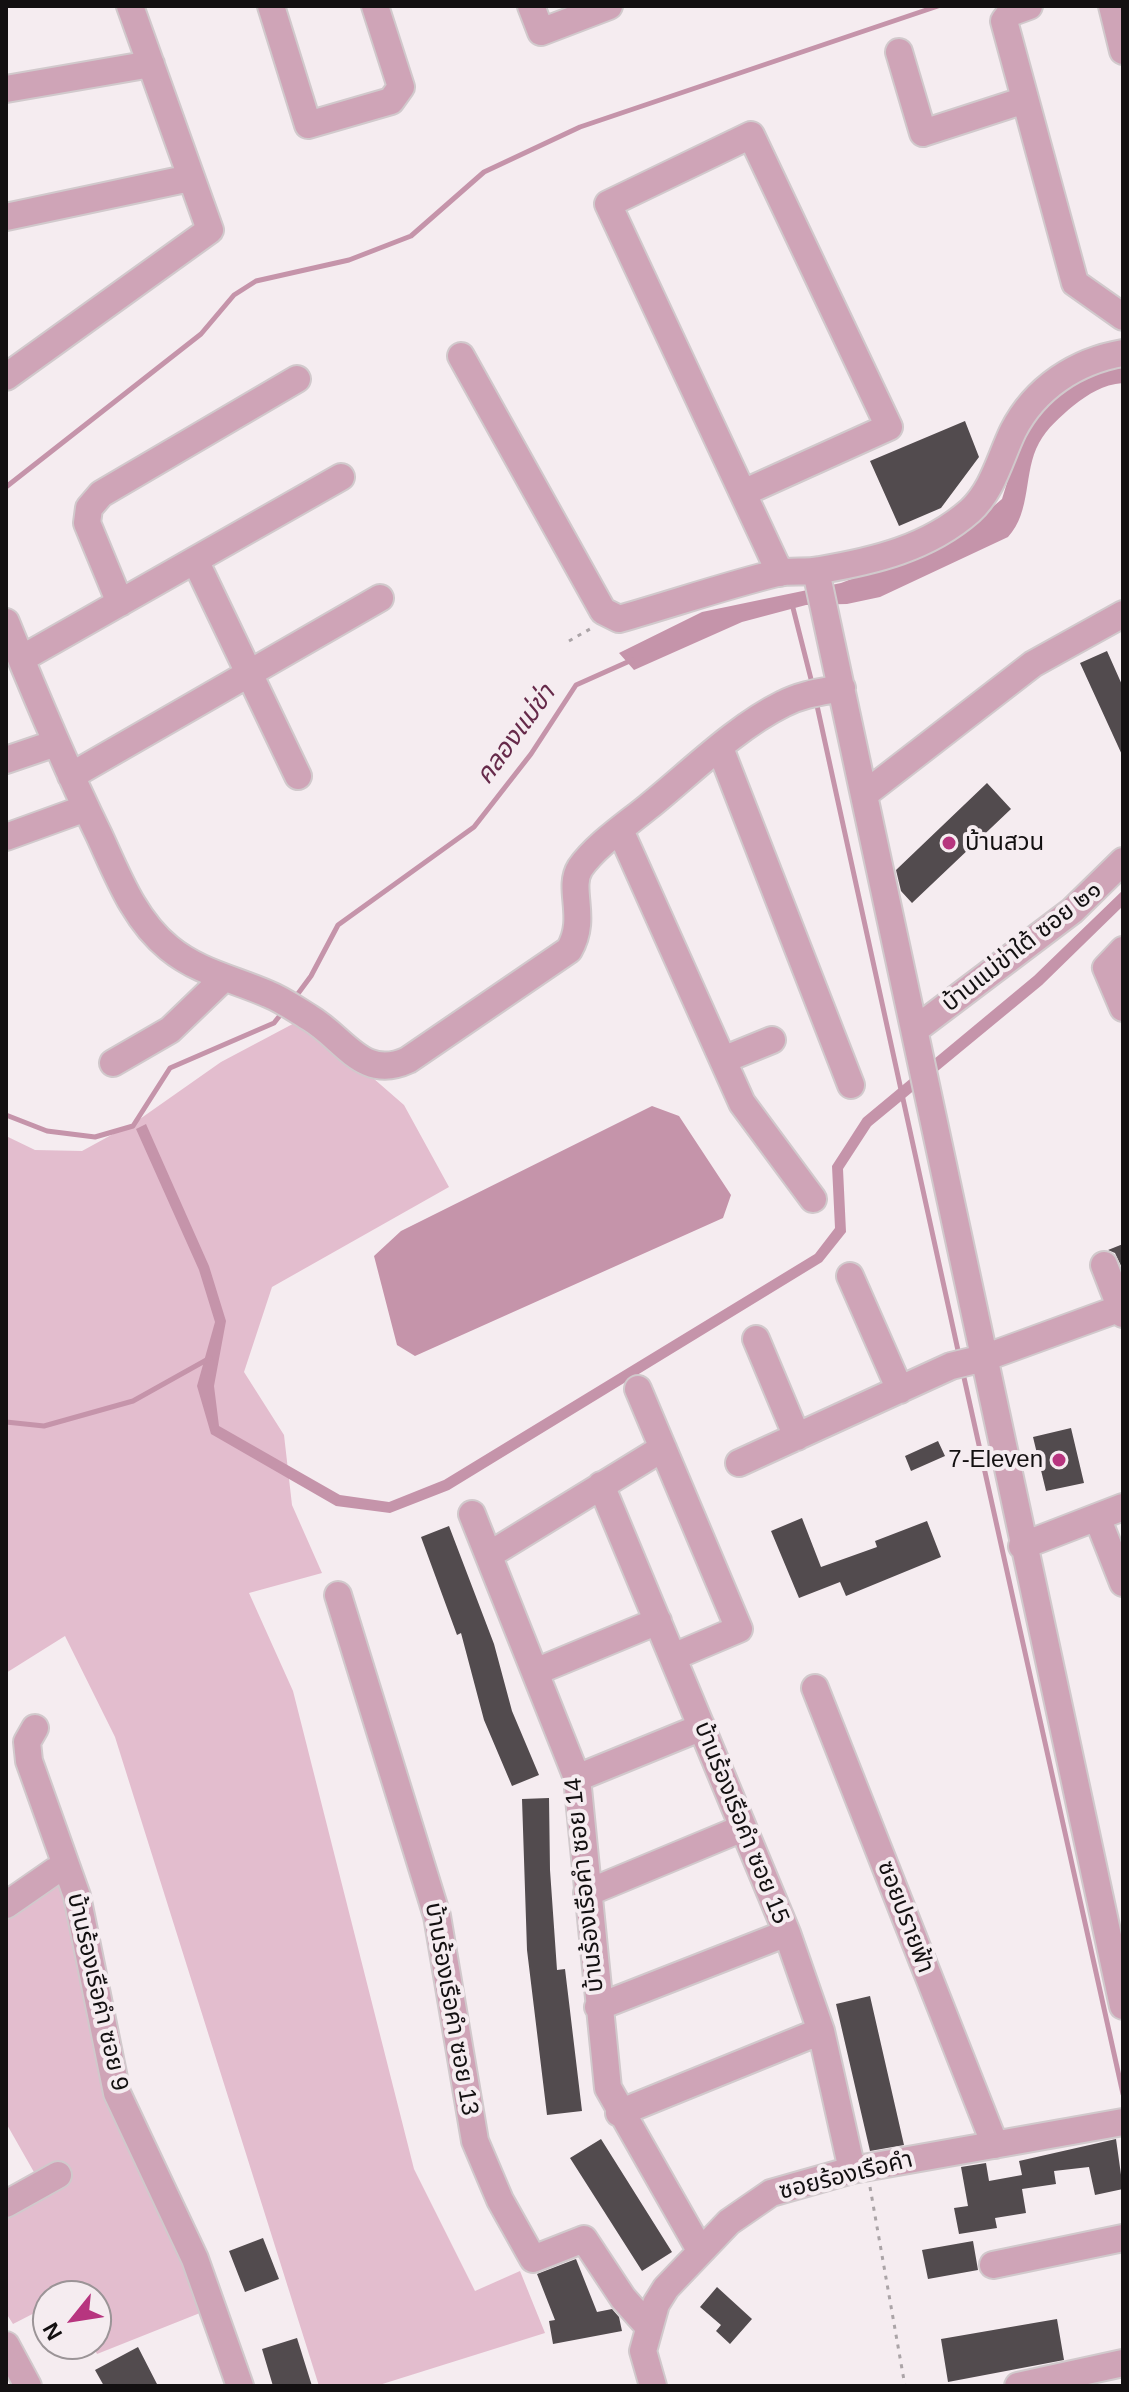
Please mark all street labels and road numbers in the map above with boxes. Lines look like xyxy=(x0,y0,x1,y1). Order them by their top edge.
street label: บ้านแม่ข่าใต้ ซอย ๒๑ xyxy=(936,876,1108,1018)
street label: บ้านร้องเรือคำ ซอย 15 xyxy=(687,1718,795,1928)
street label: บ้านร้องเรือคำ ซอย 14 xyxy=(559,1776,611,1994)
street label: ซอยปรายฟ้า xyxy=(870,1857,940,1977)
street label: บ้านร้องเรือคำ ซอย 9 xyxy=(60,1890,134,2094)
street label: บ้านร้องเรือคำ ซอย 13 xyxy=(418,1900,484,2118)
street label: ซอยร้องเรือคำ xyxy=(776,2146,916,2206)

